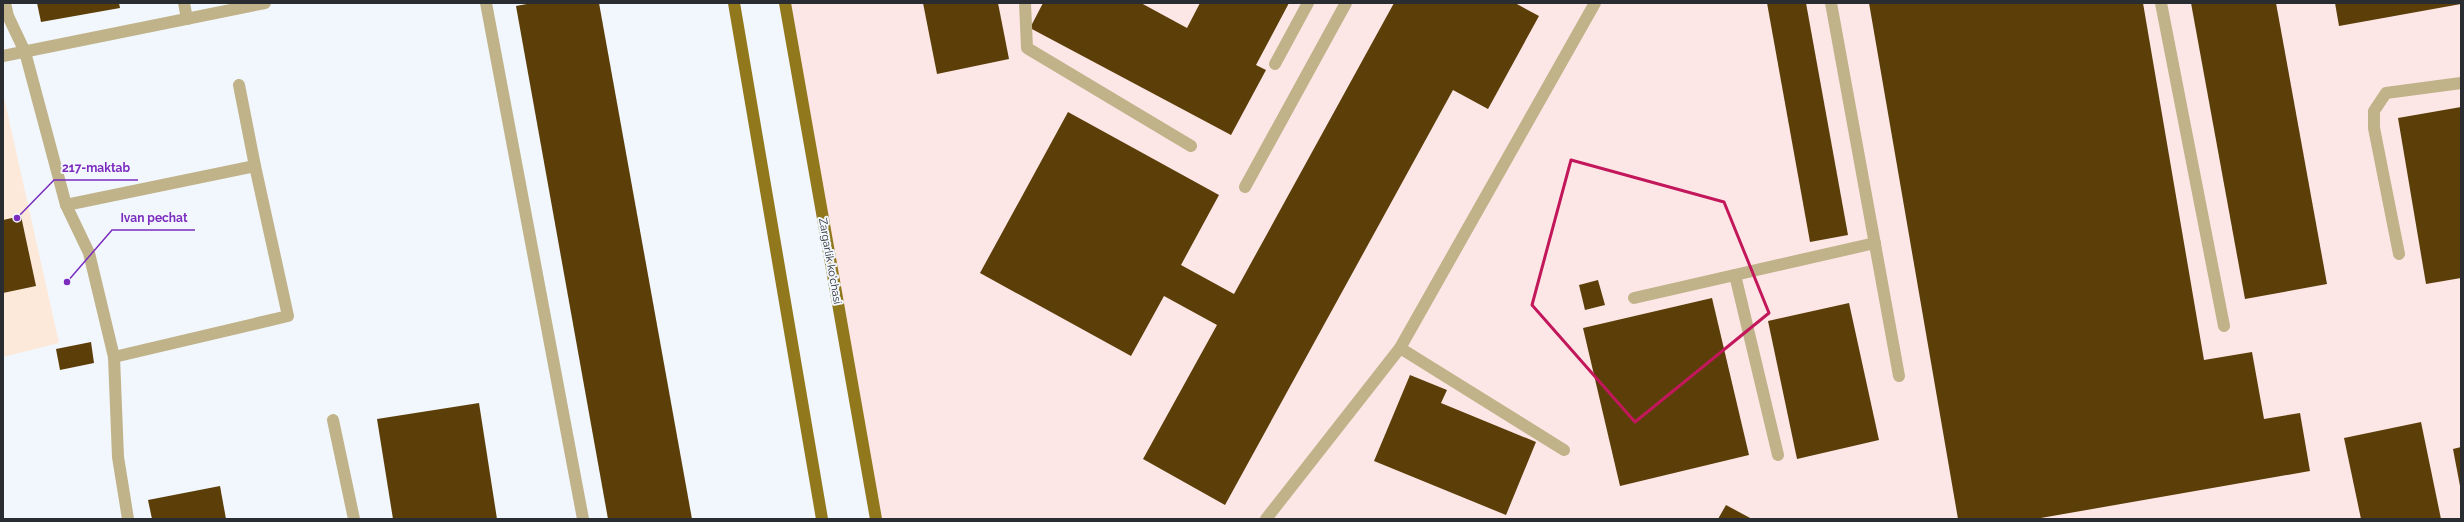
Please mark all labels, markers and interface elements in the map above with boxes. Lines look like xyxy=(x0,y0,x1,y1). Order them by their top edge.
callout: 217-maktab xyxy=(54,156,138,180)
text: 217-maktab xyxy=(62,161,130,175)
callout: Ivan pechat xyxy=(112,206,195,230)
text: Ivan pechat xyxy=(120,211,188,225)
street label: Zargarlik ko'chasi xyxy=(816,217,844,305)

